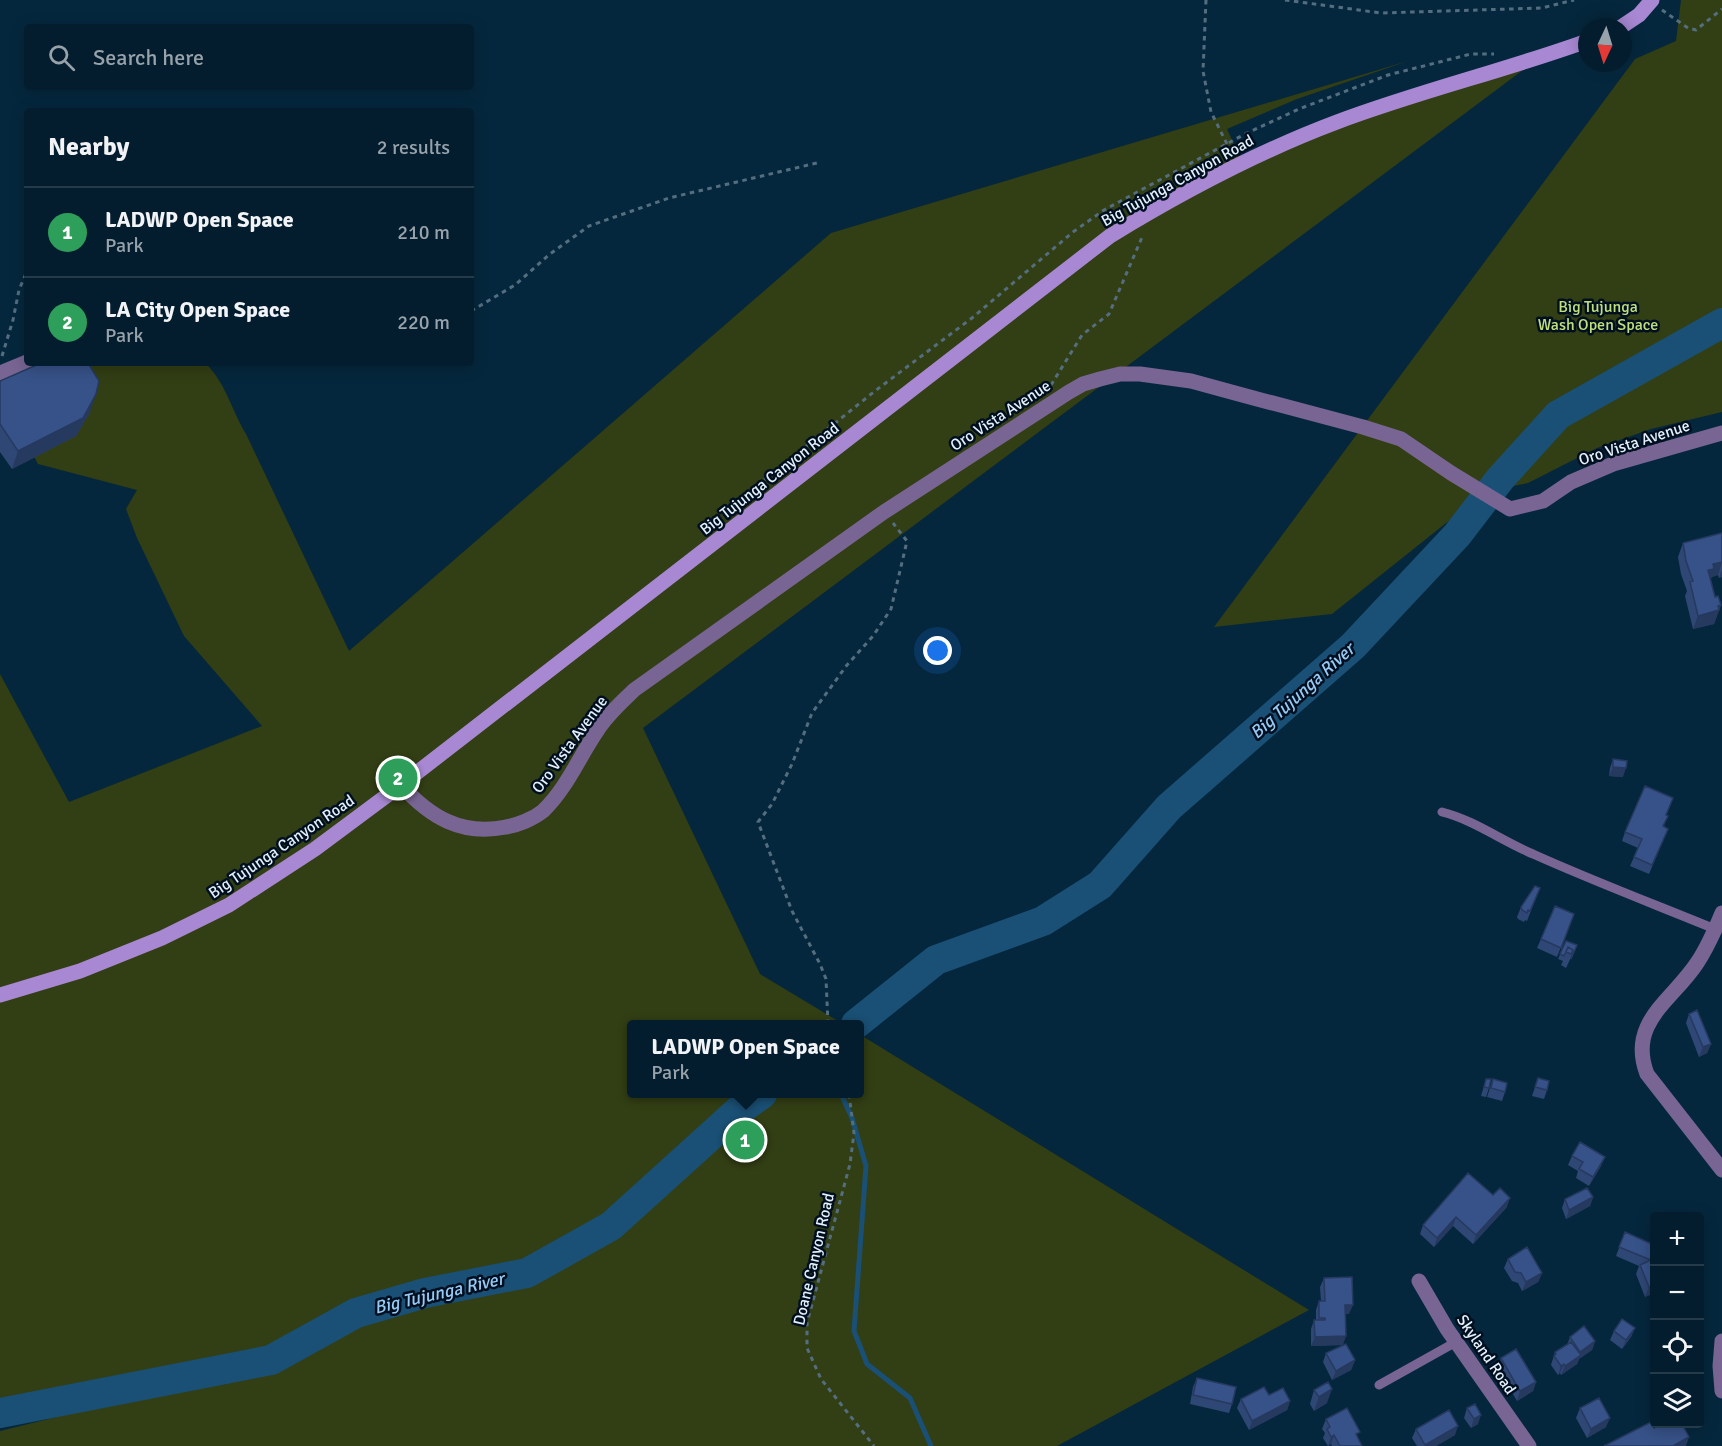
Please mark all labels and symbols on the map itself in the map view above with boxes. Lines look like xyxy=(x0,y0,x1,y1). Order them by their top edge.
north arrow xyxy=(1578,18,1632,72)
street label: Big Tujunga Canyon Road xyxy=(1098,131,1257,231)
park label: Big Tujunga Wash Open Space xyxy=(1538,297,1658,335)
street label: Oro Vista Avenue xyxy=(947,376,1055,456)
street label: Oro Vista Avenue xyxy=(1576,416,1692,470)
street label: Big Tujunga Canyon Road xyxy=(696,418,843,539)
your location xyxy=(923,636,952,665)
water label: Big Tujunga River xyxy=(1245,637,1360,744)
street label: Oro Vista Avenue xyxy=(528,692,612,797)
pin: 2 xyxy=(378,756,418,800)
street label: Big Tujunga Canyon Road xyxy=(205,791,358,903)
pin: 1 xyxy=(726,1118,764,1162)
street label: Doane Canyon Road xyxy=(789,1191,839,1327)
water label: Big Tujunga River xyxy=(372,1267,508,1319)
street label: Skyland Road xyxy=(1452,1311,1520,1398)

